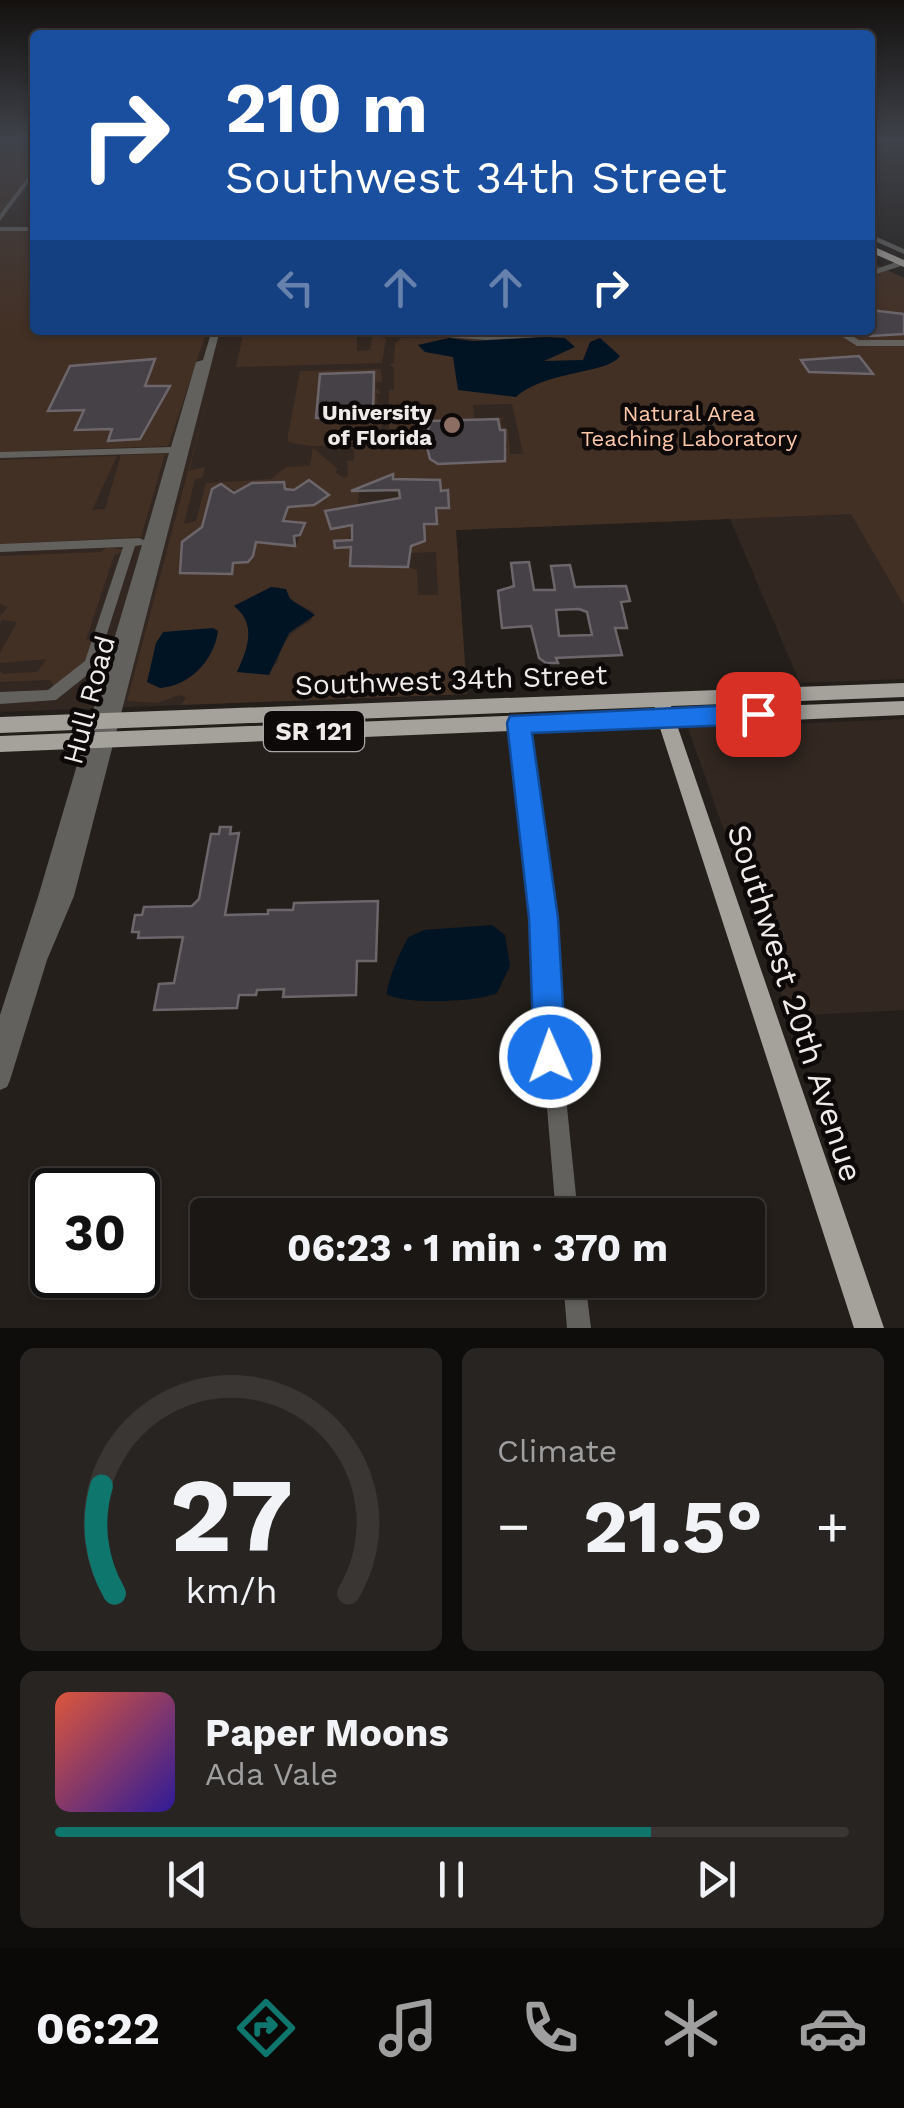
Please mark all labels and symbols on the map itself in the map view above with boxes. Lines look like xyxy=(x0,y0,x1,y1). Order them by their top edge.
place label: University of Florida xyxy=(322,400,433,450)
park label: Natural Area Teaching Laboratory xyxy=(581,401,798,451)
marker: University of Florida xyxy=(441,414,463,436)
street label: Hull Road xyxy=(56,632,122,768)
street label: Southwest 34th Street xyxy=(294,658,608,702)
pin xyxy=(716,672,801,757)
road number: SR 121 xyxy=(264,711,364,751)
street label: Southwest 20th Avenue xyxy=(719,820,871,1186)
position arrow xyxy=(498,1005,602,1109)
speed limit sign: 30 xyxy=(30,1168,160,1298)

